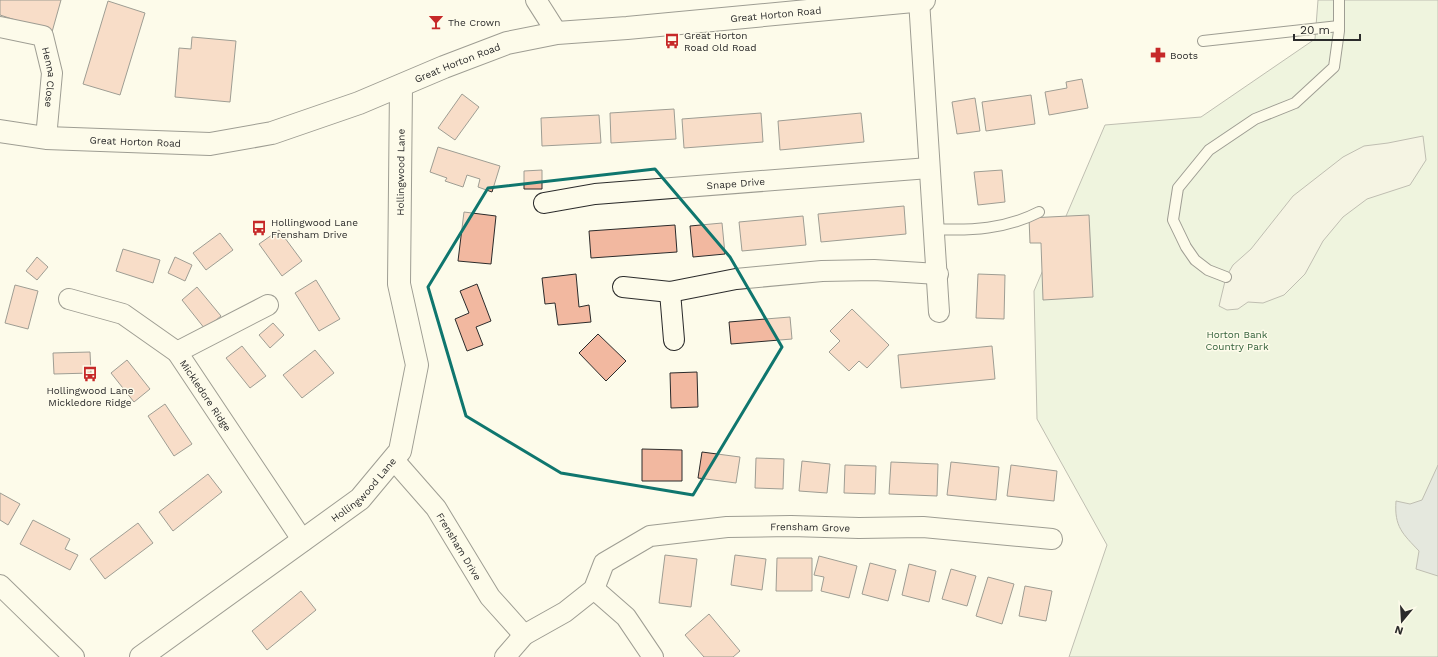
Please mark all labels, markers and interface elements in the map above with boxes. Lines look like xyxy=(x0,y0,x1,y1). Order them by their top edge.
street label: Great Horton Road xyxy=(730,5,822,24)
bar icon: The Crown xyxy=(427,13,445,31)
scale bar xyxy=(1294,16,1360,42)
place label: The Crown xyxy=(448,17,500,28)
text: 20 m xyxy=(1300,23,1330,37)
place label: Great Horton Road Old Road xyxy=(684,30,756,53)
bus stop icon: Great Horton Road Old Road xyxy=(663,32,681,50)
street label: Great Horton Road xyxy=(413,41,502,85)
street label: Henna Close xyxy=(40,46,57,108)
pharmacy icon: Boots xyxy=(1149,46,1167,64)
place label: Boots xyxy=(1170,50,1198,61)
street label: Hollingwood Lane xyxy=(395,128,407,216)
street label: Great Horton Road xyxy=(90,135,181,149)
street label: Snape Drive xyxy=(706,176,766,191)
place label: Hollingwood Lane Frensham Drive xyxy=(271,217,358,240)
bus stop icon: Hollingwood Lane Frensham Drive xyxy=(250,219,268,237)
park label: Horton Bank Country Park xyxy=(1205,329,1269,352)
street label: Mickledore Ridge xyxy=(178,358,233,433)
bus stop icon: Hollingwood Lane Mickledore Ridge xyxy=(81,365,99,383)
place label: Hollingwood Lane Mickledore Ridge xyxy=(47,385,134,408)
street label: Hollingwood Lane xyxy=(329,455,398,524)
street label: Frensham Drive xyxy=(434,511,484,582)
street label: Frensham Grove xyxy=(770,521,850,534)
north arrow xyxy=(1382,601,1422,641)
text: N xyxy=(1393,623,1405,637)

